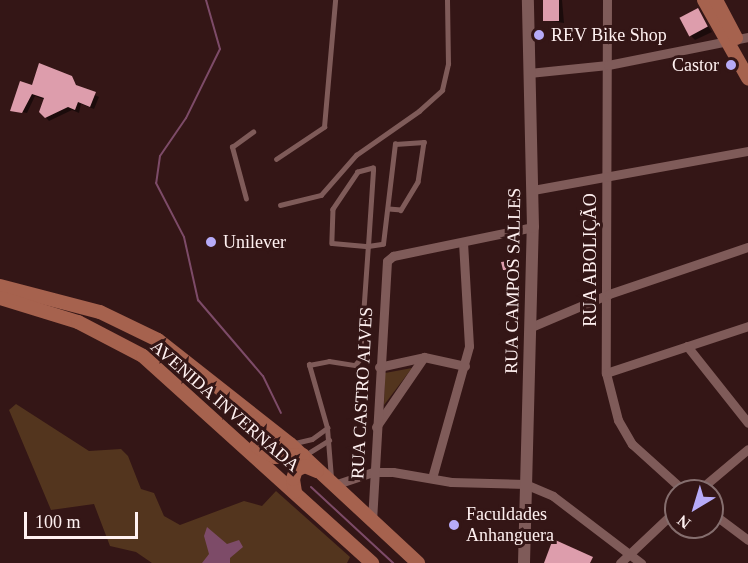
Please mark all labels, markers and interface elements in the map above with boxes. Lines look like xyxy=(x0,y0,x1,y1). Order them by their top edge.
place label: REV Bike Shop xyxy=(551,24,667,46)
marker: REV Bike Shop xyxy=(532,28,546,42)
place label: Castor xyxy=(672,54,719,76)
marker: Castor xyxy=(724,58,738,72)
street label: RUA CAMPOS SALLES xyxy=(501,187,525,375)
street label: RUA ABOLIÇÃO xyxy=(579,192,601,328)
place label: Unilever xyxy=(223,231,286,253)
marker: Unilever xyxy=(204,235,218,249)
street label: RUA CASTRO ALVES xyxy=(347,305,377,481)
street label: AVENIDA INVERNADA xyxy=(146,335,304,477)
north arrow xyxy=(664,479,724,539)
scale bar xyxy=(27,500,141,538)
place label: Faculdades Anhanguera xyxy=(466,504,554,546)
text: 100 m xyxy=(35,512,81,532)
text: N xyxy=(674,512,694,532)
marker: Faculdades Anhanguera xyxy=(447,518,461,532)

